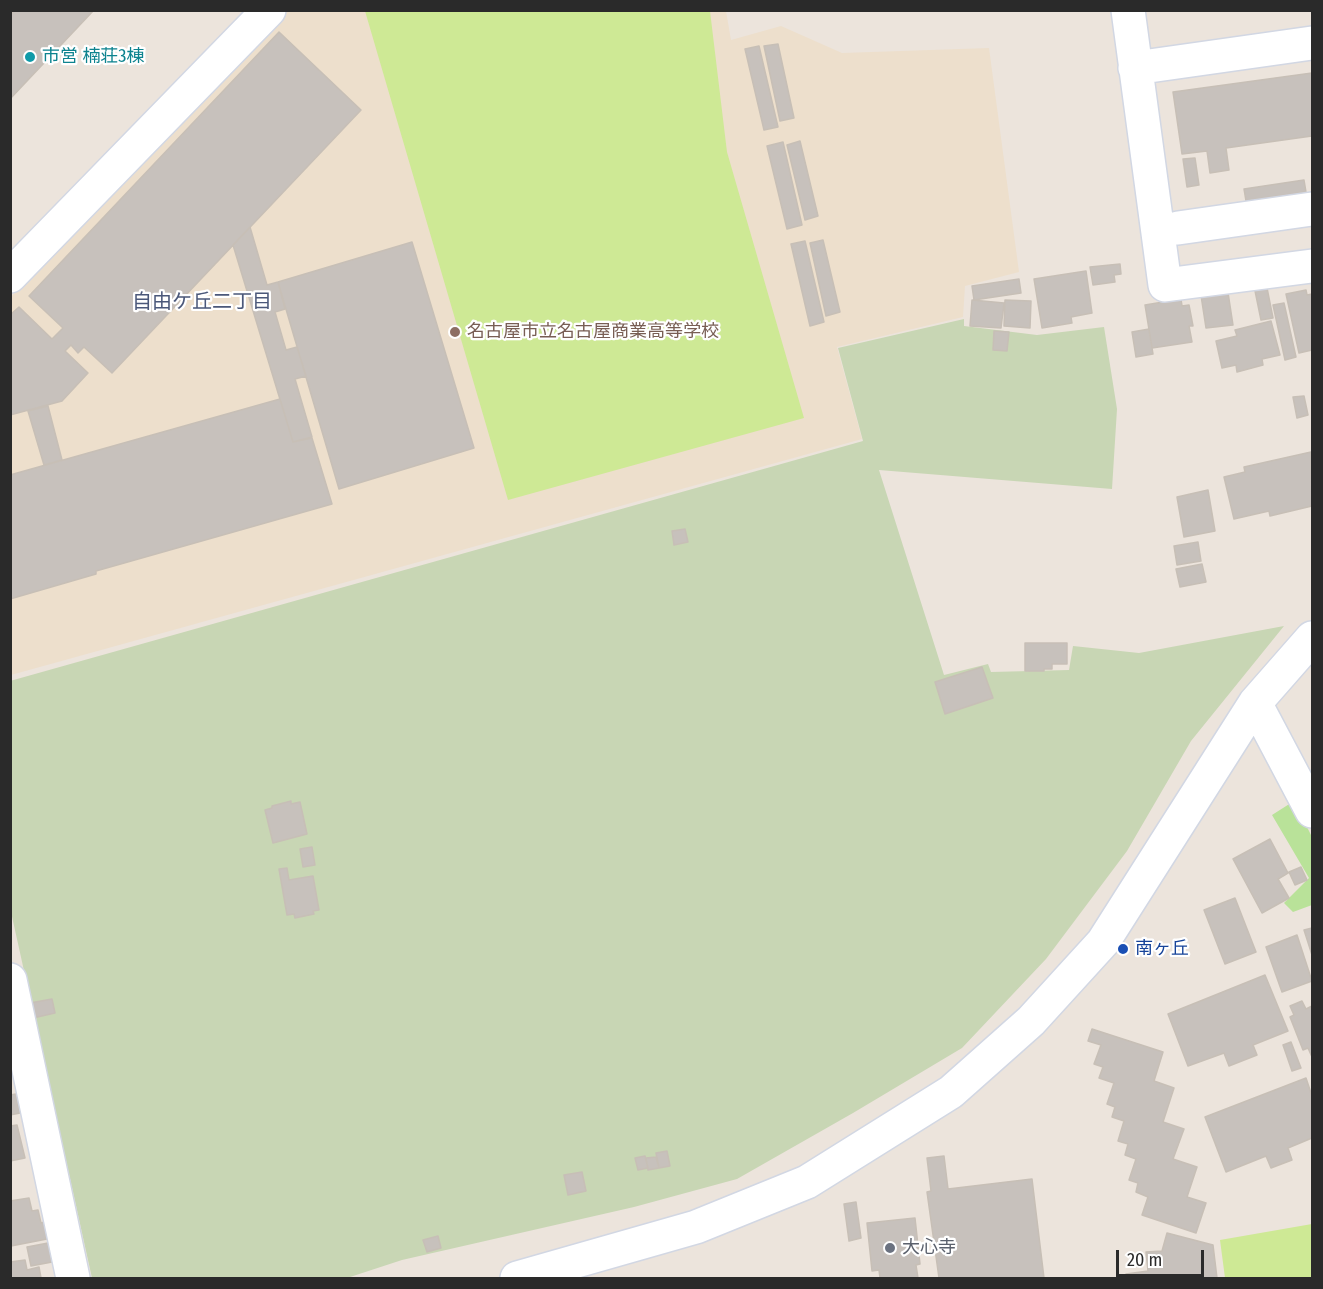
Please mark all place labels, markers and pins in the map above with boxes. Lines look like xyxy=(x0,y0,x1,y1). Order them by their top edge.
place label: 市営 楠荘3棟 xyxy=(42,46,144,68)
marker: 市営 楠荘3棟 xyxy=(23,50,37,64)
place label: 名古屋市立名古屋商業高等学校 xyxy=(467,321,719,343)
marker: 名古屋市立名古屋商業高等学校 xyxy=(448,325,462,339)
place label: 南ヶ丘 xyxy=(1135,938,1189,960)
marker: 南ヶ丘 xyxy=(1116,942,1130,956)
place label: 大心寺 xyxy=(902,1237,956,1259)
marker: 大心寺 xyxy=(883,1241,897,1255)

